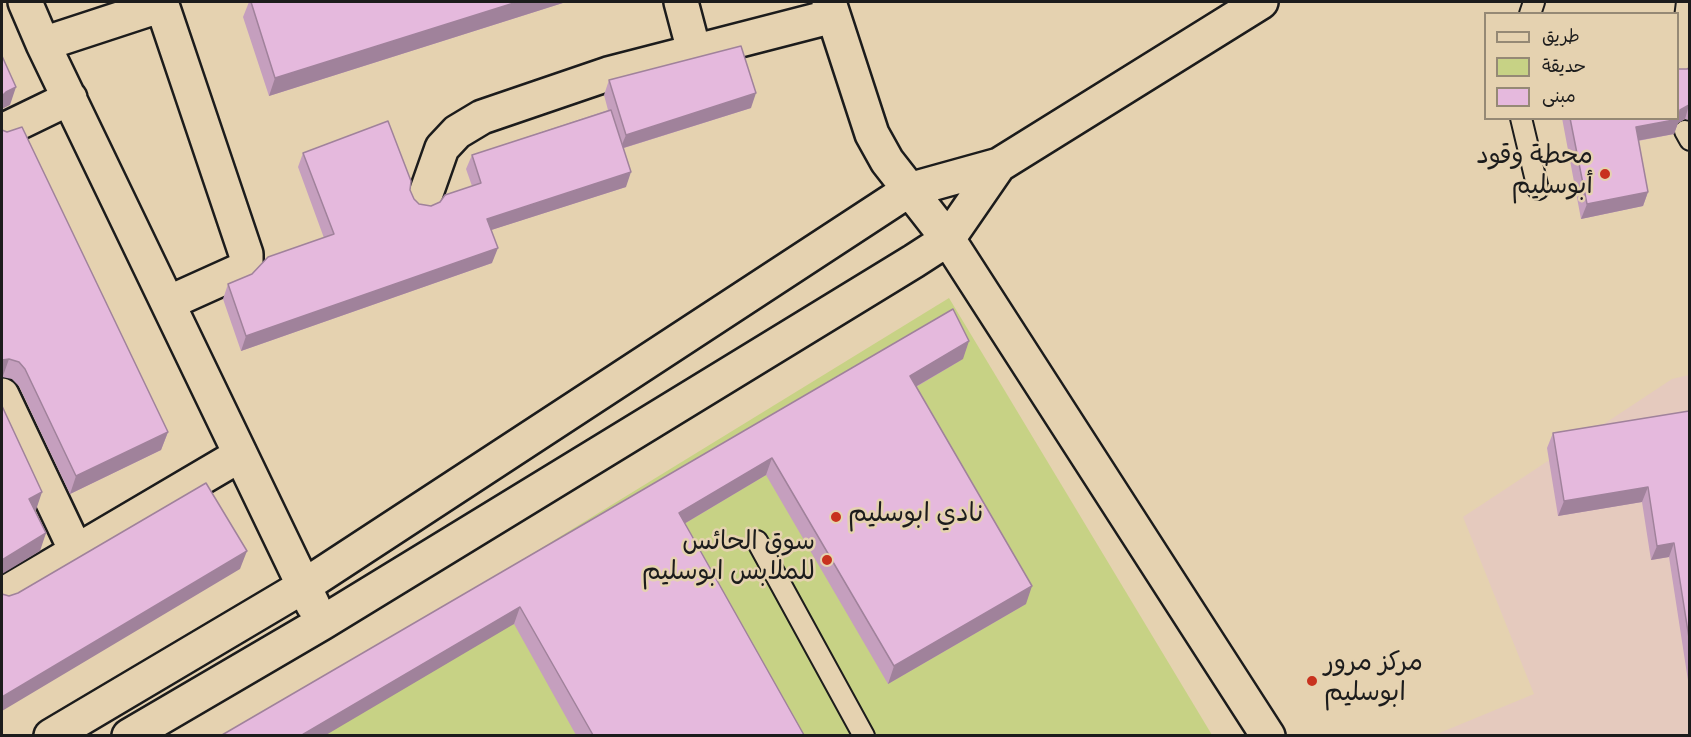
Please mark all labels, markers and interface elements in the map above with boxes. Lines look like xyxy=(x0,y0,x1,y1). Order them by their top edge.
legend xyxy=(1484,12,1679,120)
text: طريق xyxy=(1542,25,1580,51)
text: حديقة xyxy=(1542,55,1586,81)
text: مبنى xyxy=(1542,85,1576,111)
place label: محطة وقود أبوسليم xyxy=(1476,143,1593,204)
marker: محطة وقود أبوسليم xyxy=(1598,167,1612,181)
place label: نادي ابوسليم xyxy=(848,501,983,533)
marker: نادي ابوسليم xyxy=(829,510,843,524)
place label: سوق الحائس للملابس ابوسليم xyxy=(642,529,815,590)
marker: سوق الحائس للملابس ابوسليم xyxy=(820,553,834,567)
place label: مركز مرور ابوسليم xyxy=(1324,650,1423,712)
marker: مركز مرور ابوسليم xyxy=(1305,674,1319,688)

